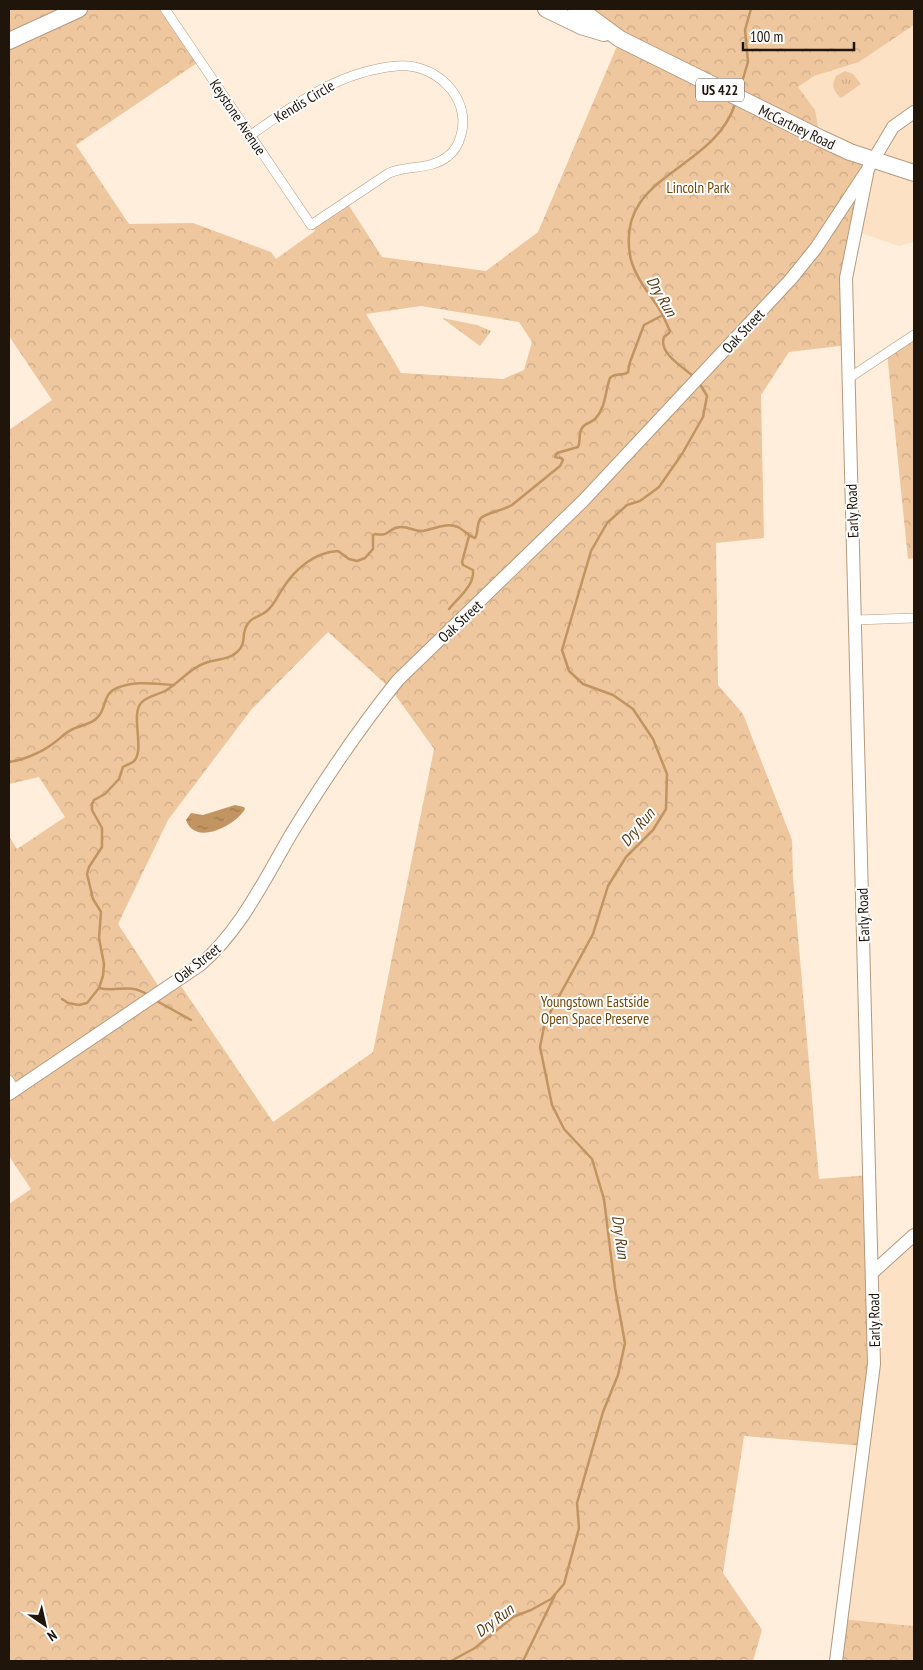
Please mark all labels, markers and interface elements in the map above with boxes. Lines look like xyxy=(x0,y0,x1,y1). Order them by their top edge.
scale bar xyxy=(743,20,854,52)
text: 100 m xyxy=(750,27,783,46)
street label: Keystone Avenue xyxy=(206,75,270,159)
street label: Kendis Circle xyxy=(270,76,338,126)
road number: US 422 xyxy=(696,78,744,102)
street label: McCartney Road xyxy=(756,100,838,154)
park label: Lincoln Park xyxy=(666,178,730,197)
water label: Dry Run xyxy=(642,272,682,321)
street label: Oak Street xyxy=(718,305,768,357)
street label: Early Road xyxy=(842,484,862,538)
street label: Oak Street xyxy=(434,596,486,646)
water label: Dry Run xyxy=(615,803,659,850)
street label: Early Road xyxy=(853,888,873,942)
street label: Oak Street xyxy=(170,939,224,987)
park label: Youngstown Eastside Open Space Preserve xyxy=(541,992,649,1028)
water label: Dry Run xyxy=(608,1214,634,1261)
street label: Early Road xyxy=(864,1293,884,1347)
water label: Dry Run xyxy=(471,1598,518,1641)
north arrow xyxy=(20,1600,70,1650)
text: N xyxy=(44,1626,60,1645)

